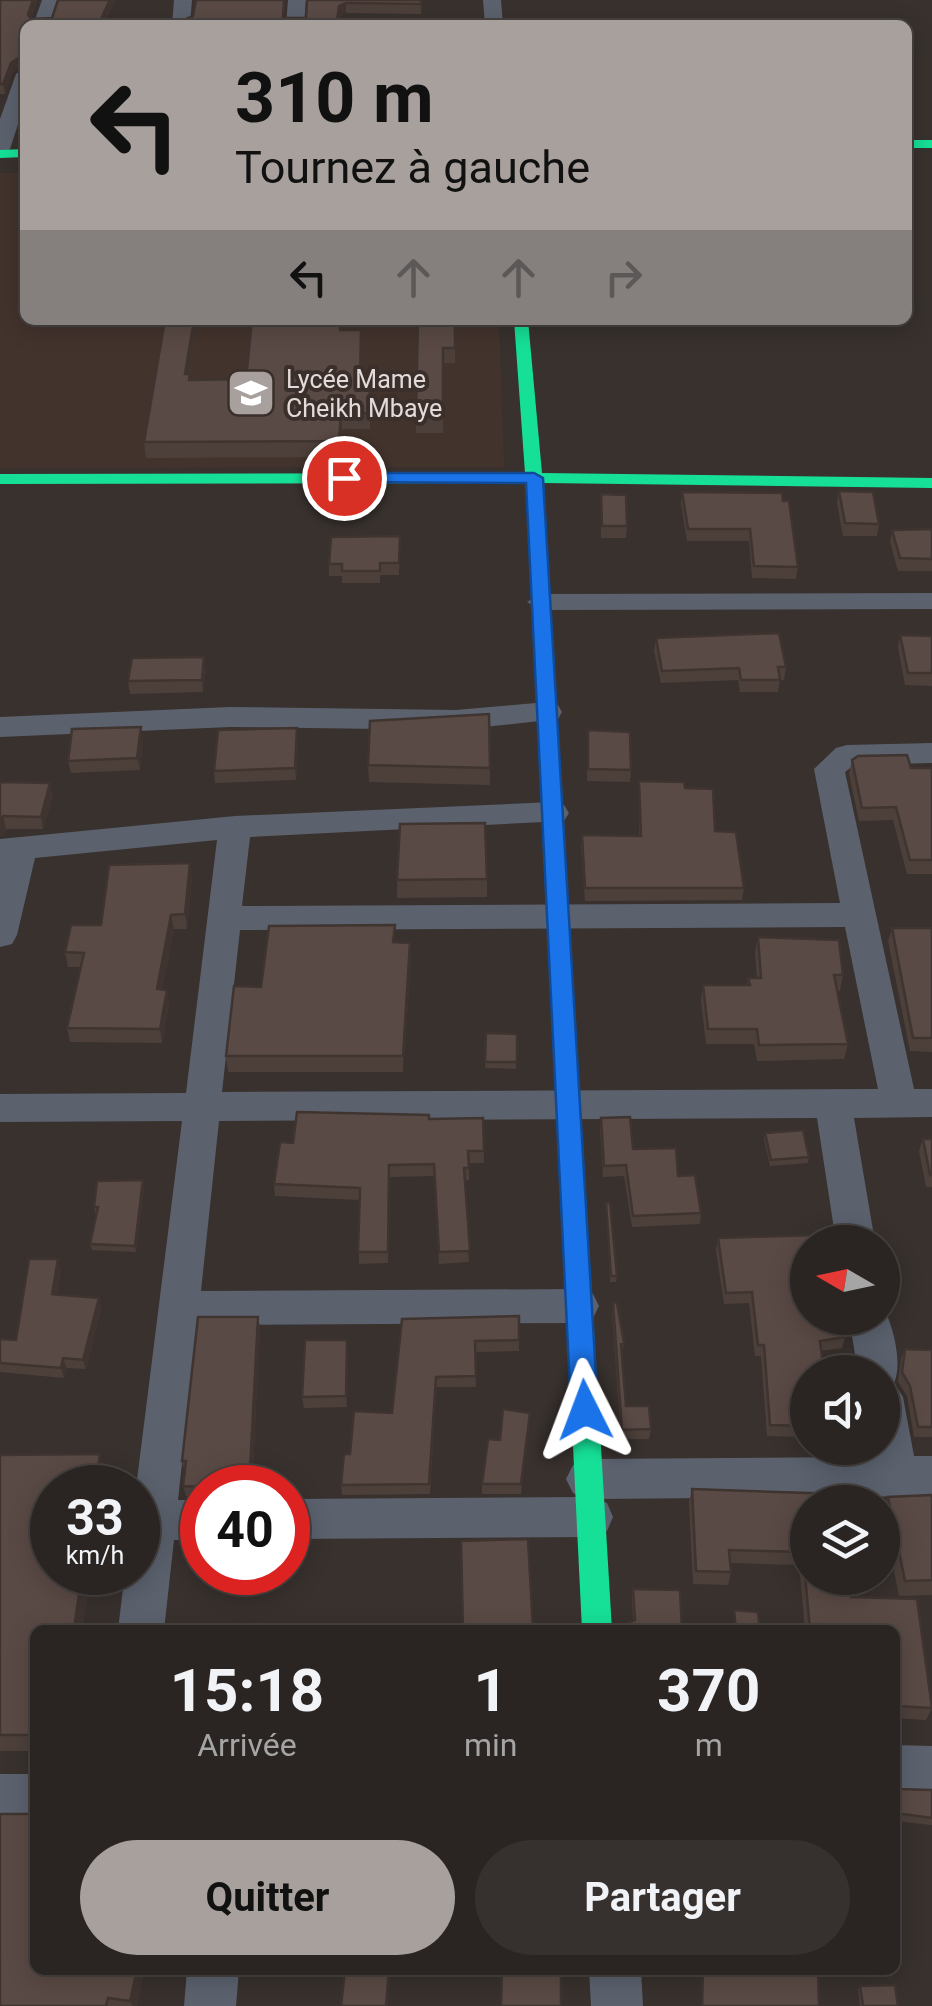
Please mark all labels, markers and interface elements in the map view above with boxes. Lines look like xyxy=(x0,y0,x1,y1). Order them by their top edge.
text: 310 m xyxy=(235,57,434,139)
icon: left xyxy=(70,60,200,190)
text: Tournez à gauche xyxy=(235,141,590,194)
icon: left xyxy=(281,250,336,305)
icon: ahead xyxy=(386,250,441,305)
icon: ahead xyxy=(491,250,546,305)
icon: right xyxy=(596,250,651,305)
place label: Lycée Mame Cheikh Mbaye xyxy=(286,365,442,423)
school or university icon: Lycée Mame Cheikh Mbaye xyxy=(225,367,277,419)
pin xyxy=(302,436,387,521)
icon: arrive xyxy=(317,451,372,506)
north arrow xyxy=(790,1225,900,1335)
map controls xyxy=(790,1225,900,1595)
button: sound xyxy=(790,1355,900,1465)
position arrow xyxy=(533,1358,637,1462)
speed limit sign: 40 xyxy=(180,1465,310,1595)
button: layers xyxy=(790,1485,900,1595)
text: 33 xyxy=(66,1489,124,1547)
text: km/h xyxy=(66,1541,124,1570)
text: 15:18 xyxy=(170,1655,324,1726)
text: 1 xyxy=(473,1655,508,1726)
text: 370 xyxy=(657,1655,760,1726)
text: Arrivée xyxy=(197,1726,297,1764)
text: min xyxy=(464,1726,517,1764)
text: m xyxy=(695,1726,723,1764)
button: Quitter xyxy=(80,1840,455,1955)
button: Partager xyxy=(475,1840,850,1955)

